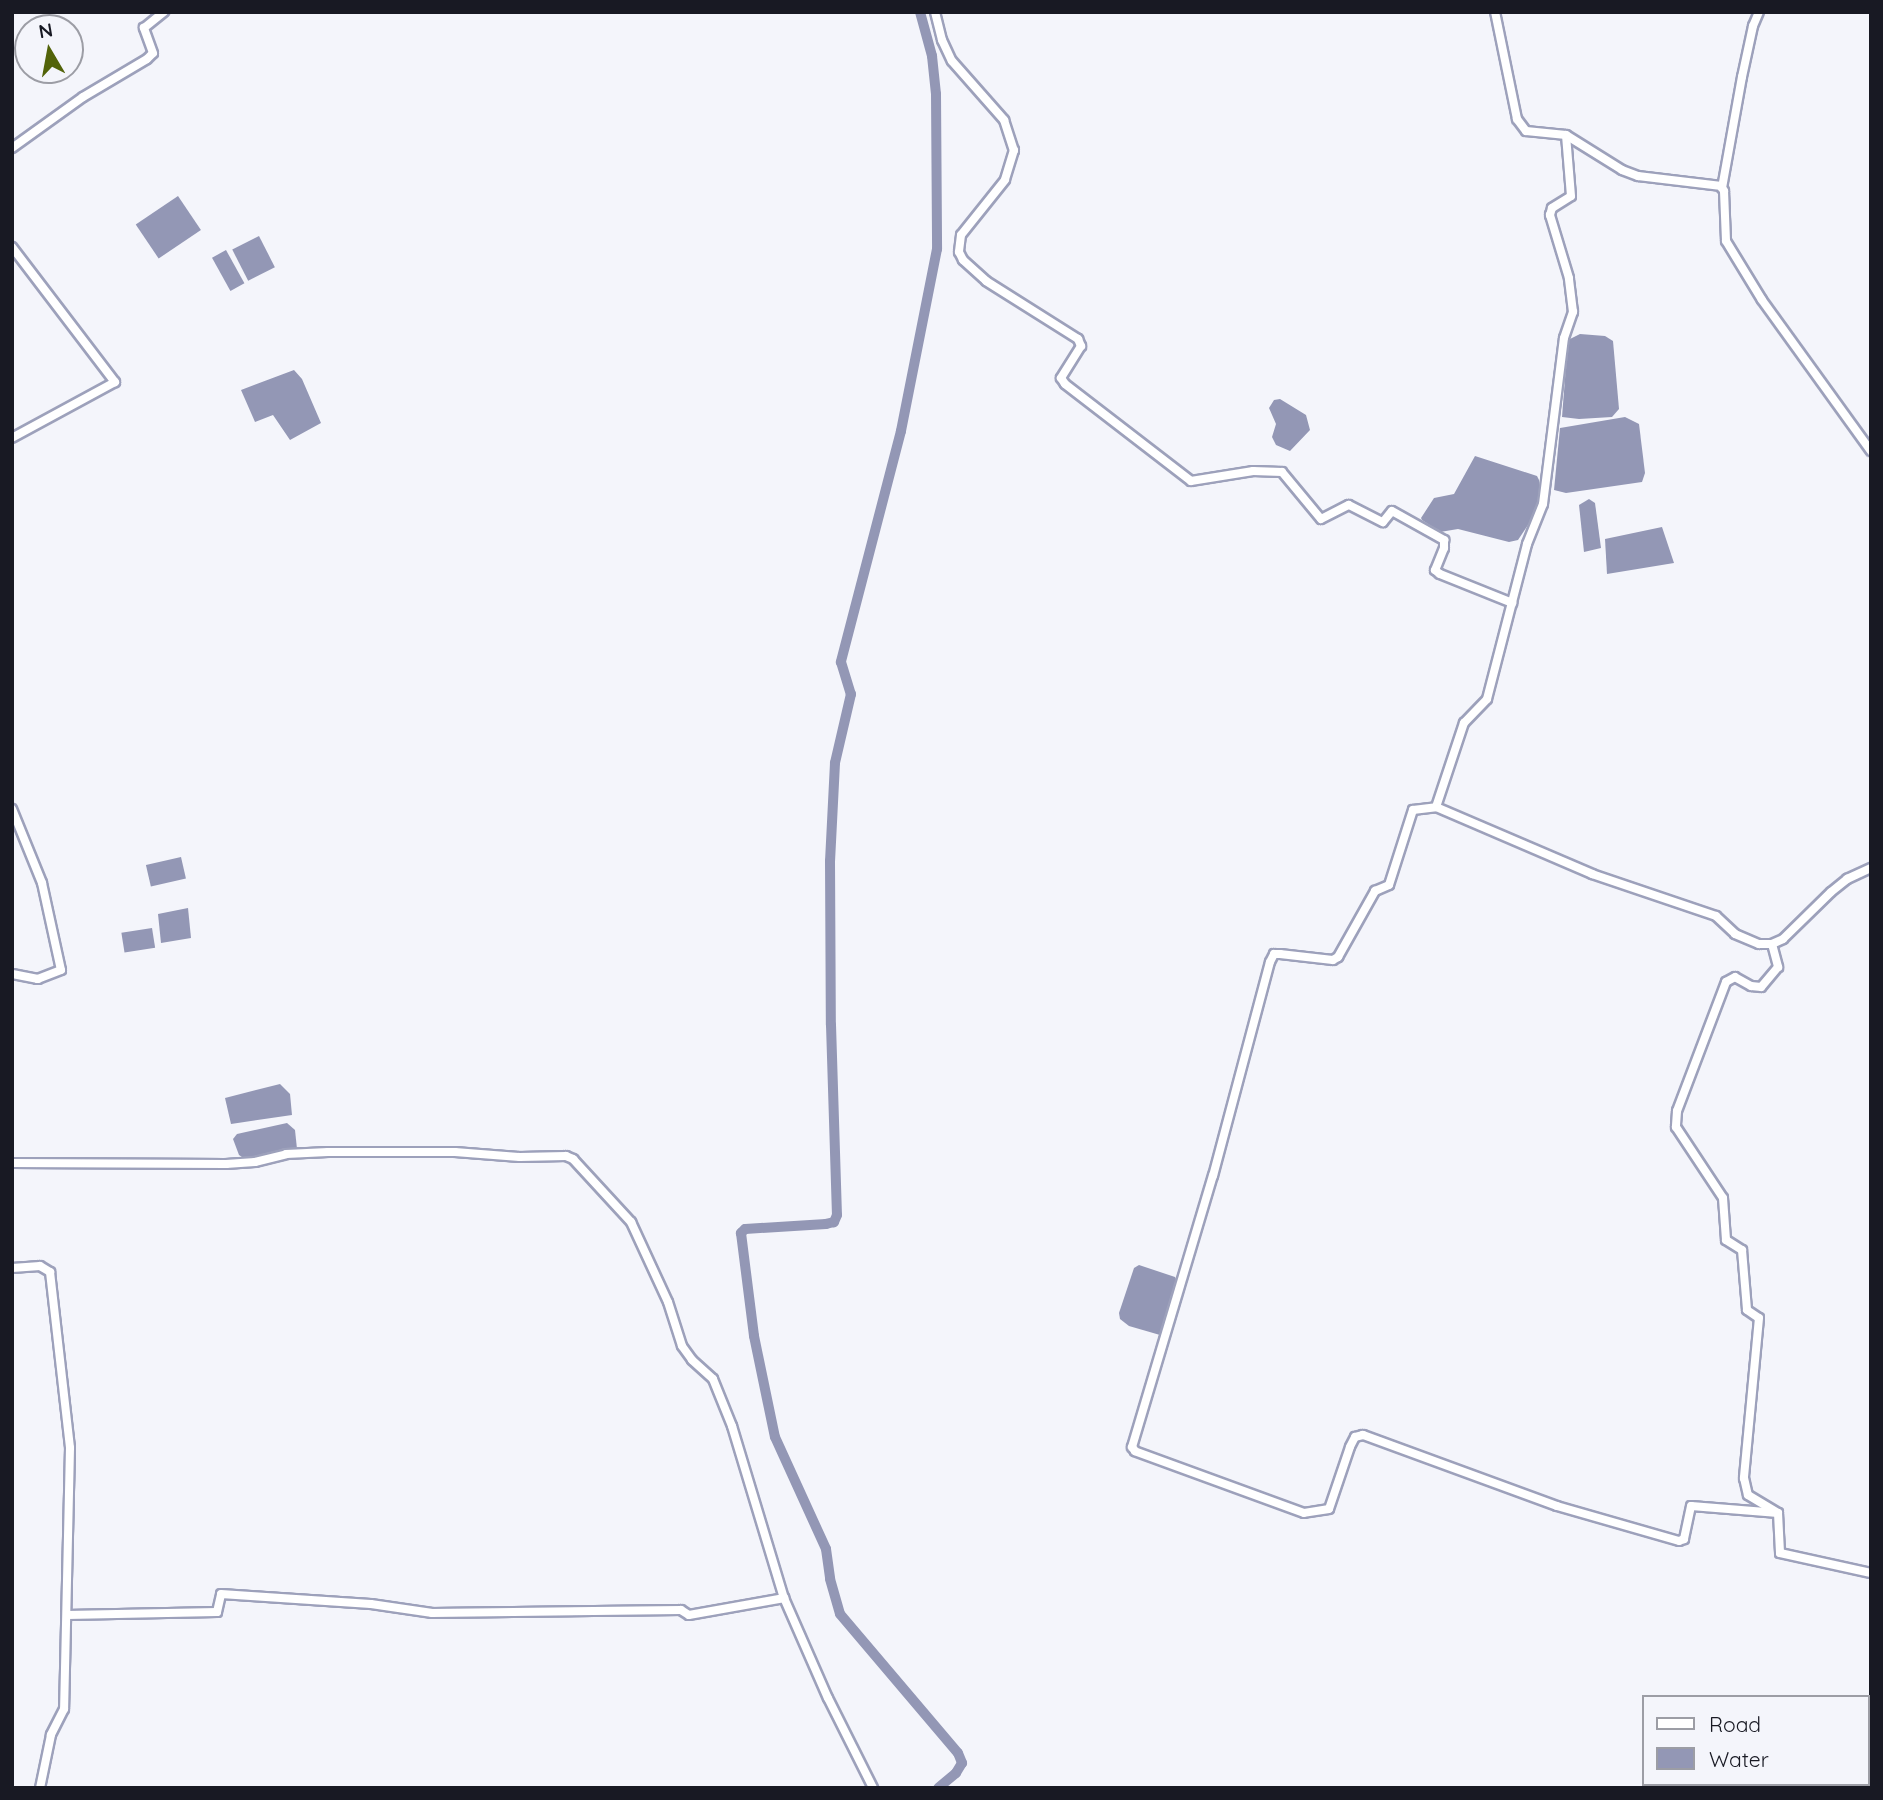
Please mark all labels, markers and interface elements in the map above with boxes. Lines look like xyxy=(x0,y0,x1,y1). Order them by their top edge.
north arrow xyxy=(14,14,84,84)
text: N xyxy=(37,17,55,43)
legend xyxy=(1642,1695,1869,1786)
text: Road xyxy=(1709,1711,1761,1737)
text: Water xyxy=(1709,1746,1769,1772)

